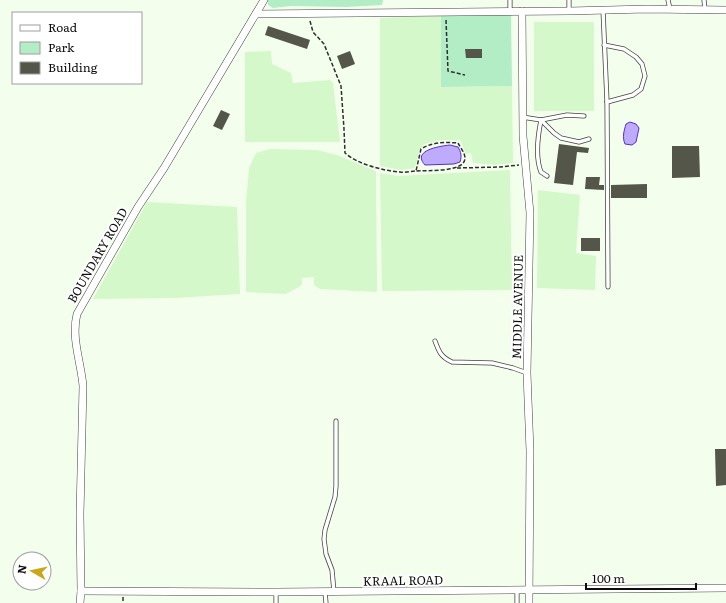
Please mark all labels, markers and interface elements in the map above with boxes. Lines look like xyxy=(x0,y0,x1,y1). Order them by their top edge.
legend xyxy=(12,12,142,84)
text: Road xyxy=(48,18,78,36)
text: Park xyxy=(48,38,75,56)
text: Building xyxy=(48,58,98,76)
street label: BOUNDARY ROAD xyxy=(62,204,132,306)
street label: MIDDLE AVENUE xyxy=(507,254,527,359)
north arrow xyxy=(12,551,52,591)
text: N xyxy=(13,563,30,575)
scale bar xyxy=(586,565,696,591)
text: 100 m xyxy=(592,569,625,587)
street label: KRAAL ROAD xyxy=(363,570,443,590)

